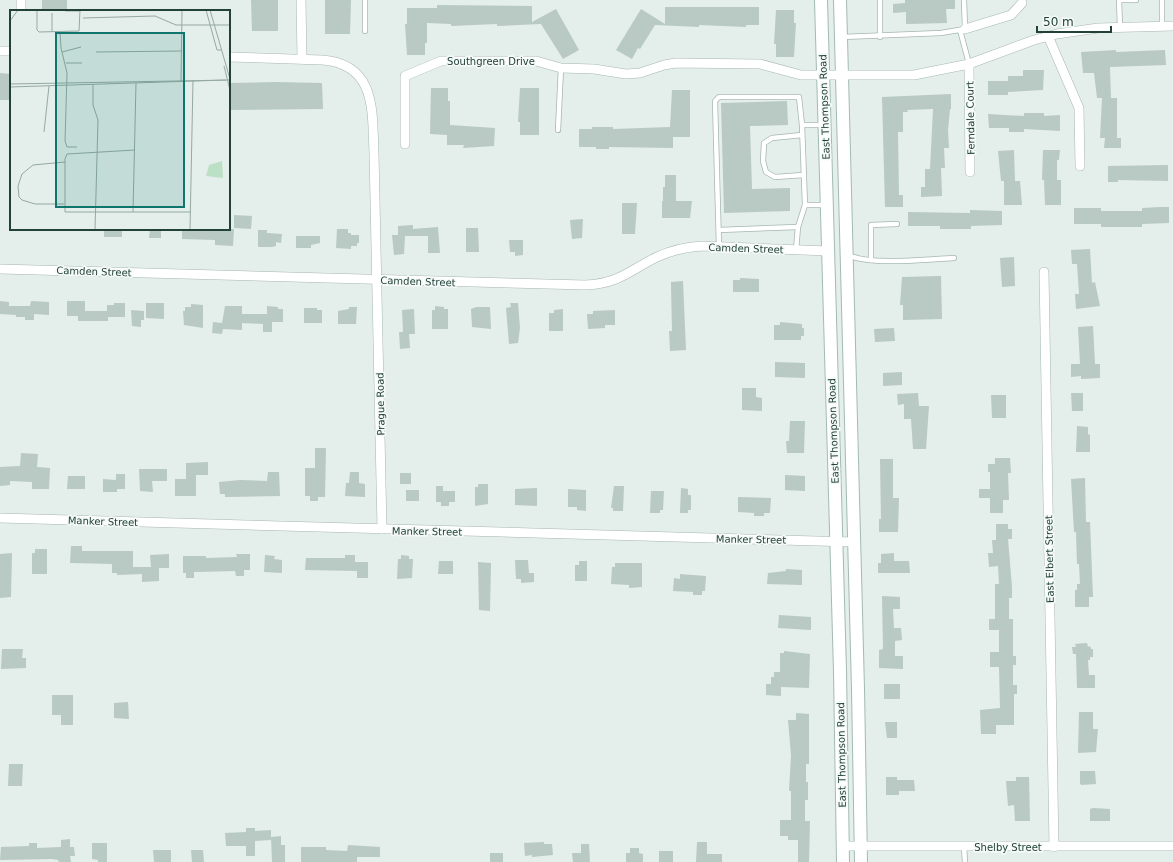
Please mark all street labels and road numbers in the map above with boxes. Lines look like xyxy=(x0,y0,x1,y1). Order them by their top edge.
street label: East Thompson Road xyxy=(817,54,832,160)
street label: Southgreen Drive xyxy=(447,56,535,67)
street label: Ferndale Court xyxy=(964,81,977,155)
street label: Camden Street xyxy=(708,242,784,255)
street label: Camden Street xyxy=(56,265,132,278)
street label: Camden Street xyxy=(380,275,456,288)
street label: Prague Road xyxy=(374,372,387,436)
street label: East Thompson Road xyxy=(826,378,841,484)
street label: Manker Street xyxy=(68,515,138,528)
street label: East Elbert Street xyxy=(1043,515,1056,603)
street label: Manker Street xyxy=(392,525,462,538)
street label: Manker Street xyxy=(716,533,786,546)
street label: East Thompson Road xyxy=(835,702,848,808)
street label: Shelby Street xyxy=(974,842,1042,853)

